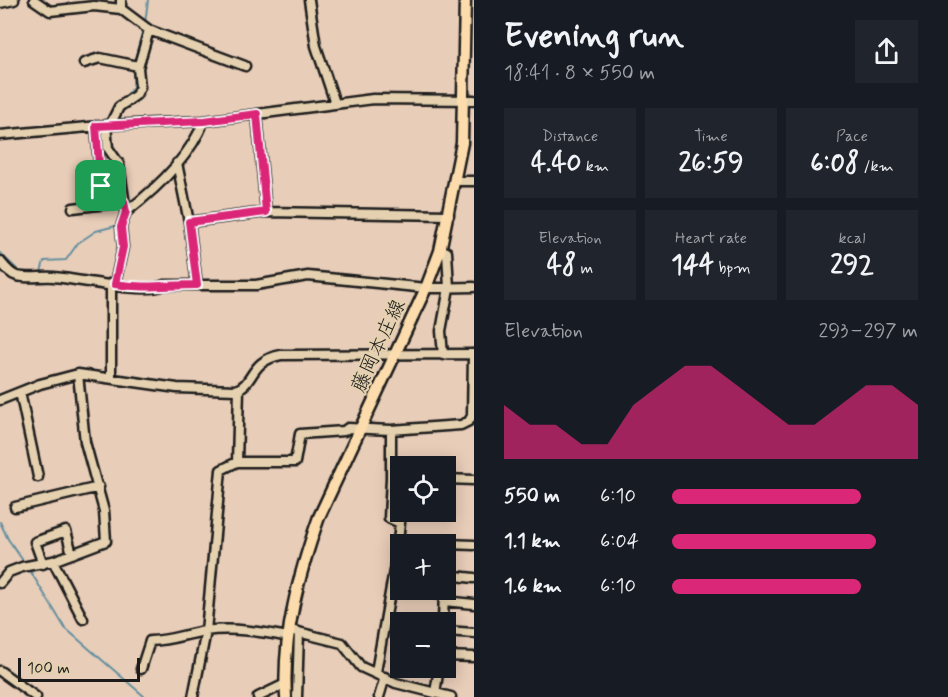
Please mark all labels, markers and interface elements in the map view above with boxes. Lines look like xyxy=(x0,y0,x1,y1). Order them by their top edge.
text: Evening run xyxy=(504,15,684,59)
button: share xyxy=(855,20,918,83)
text: 18:41 · 8 × 550 m xyxy=(504,60,655,87)
text: Distance xyxy=(542,126,598,147)
text: Time xyxy=(694,126,728,147)
text: Pace xyxy=(836,126,868,147)
text: 4.40 xyxy=(531,147,581,181)
text: 26:59 xyxy=(678,147,744,181)
text: 6:08 xyxy=(810,147,859,181)
text: km xyxy=(581,156,609,177)
text: /km xyxy=(859,156,894,177)
pin xyxy=(75,160,126,211)
icon: arrive xyxy=(84,169,117,202)
text: Elevation xyxy=(539,228,602,249)
text: Heart rate xyxy=(675,228,747,249)
text: kcal xyxy=(839,228,865,249)
text: 48 xyxy=(547,249,576,283)
text: 144 xyxy=(671,249,714,283)
text: 292 xyxy=(830,249,874,283)
text: m xyxy=(576,258,593,279)
text: bpm xyxy=(714,258,751,279)
street label: 藤岡本庄線 xyxy=(346,295,412,397)
text: Elevation xyxy=(504,318,583,345)
text: 293–297 m xyxy=(819,318,918,345)
map controls xyxy=(390,456,456,678)
button: locate xyxy=(390,456,456,522)
text: 550 m xyxy=(504,483,560,510)
text: 6:10 xyxy=(600,483,636,510)
text: 1.1 km xyxy=(504,528,561,555)
text: 6:04 xyxy=(600,528,639,555)
button: + xyxy=(390,534,456,600)
text: 1.6 km xyxy=(504,573,562,600)
text: 6:10 xyxy=(600,573,636,600)
button: − xyxy=(390,612,456,678)
scale bar xyxy=(18,655,140,682)
text: 100 m xyxy=(27,658,70,679)

